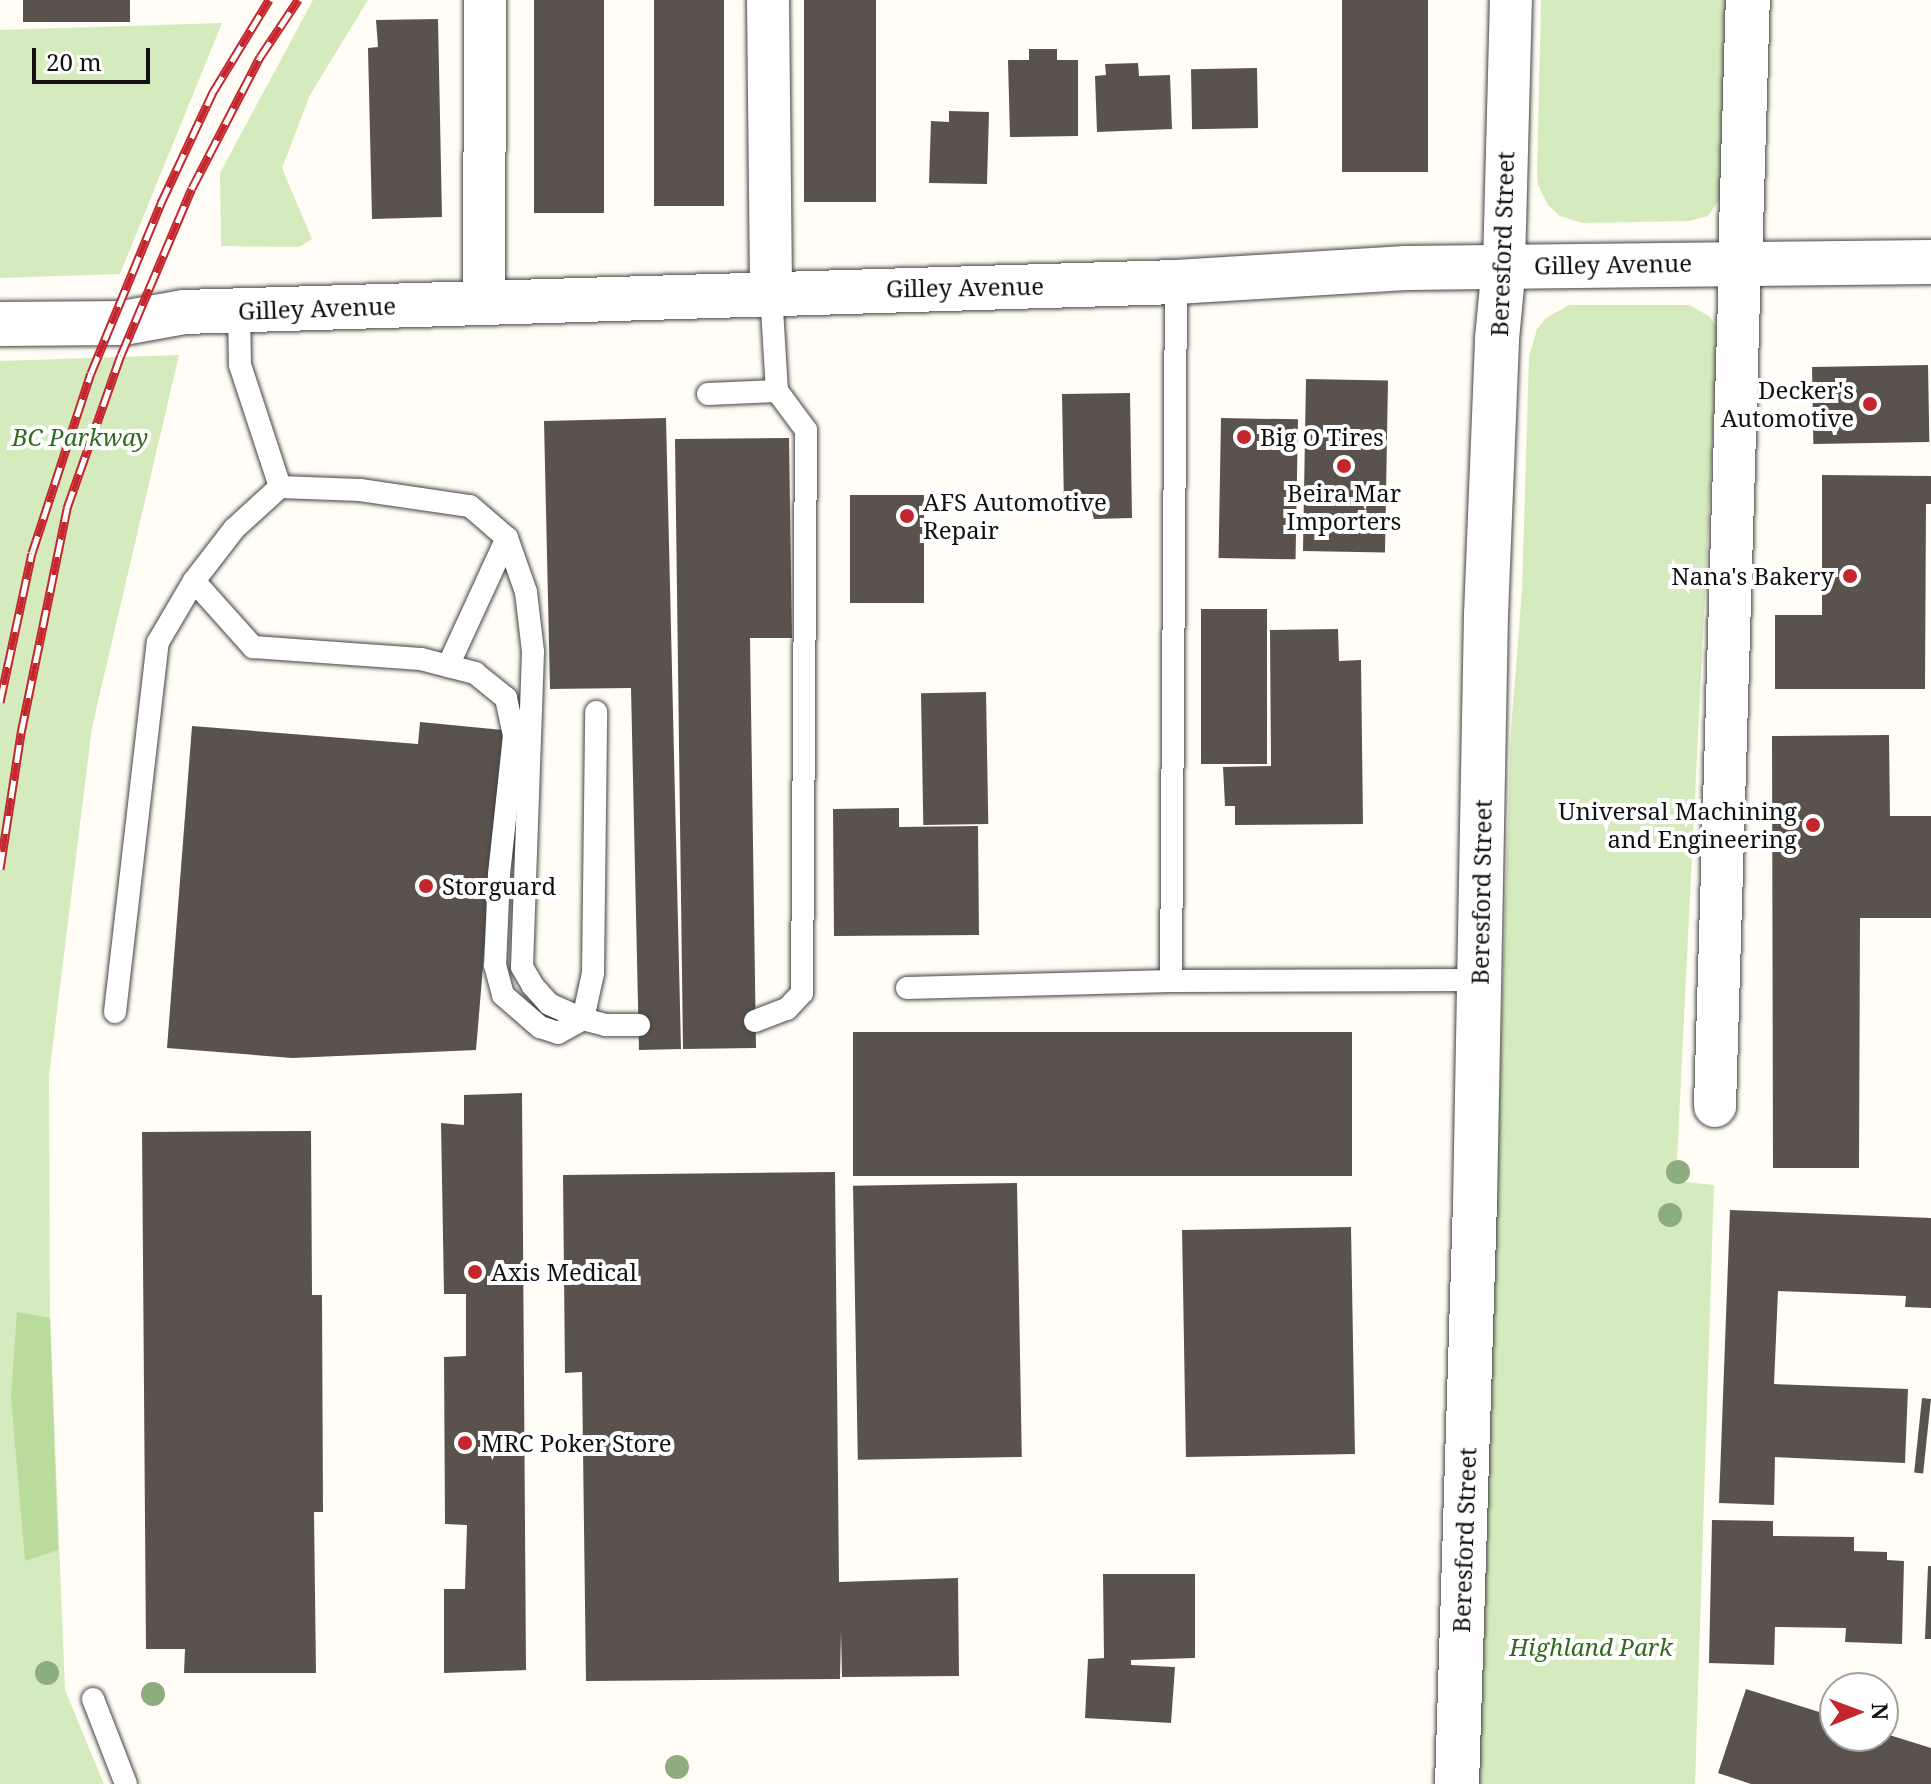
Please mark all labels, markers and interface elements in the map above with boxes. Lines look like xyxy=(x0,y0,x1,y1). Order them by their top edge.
scale bar xyxy=(36,32,154,82)
text: 20 m xyxy=(46,45,102,78)
street label: Beresford Street xyxy=(1484,151,1520,337)
street label: Gilley Avenue xyxy=(1534,248,1692,280)
street label: Gilley Avenue xyxy=(886,271,1044,303)
street label: Gilley Avenue xyxy=(237,291,397,325)
place label: Decker's Automotive xyxy=(1721,376,1854,432)
marker: Decker's Automotive xyxy=(1861,395,1879,413)
park label: BC Parkway xyxy=(12,423,148,451)
place label: Big O Tires xyxy=(1260,423,1384,451)
marker: Big O Tires xyxy=(1235,428,1253,446)
marker: Beira Mar Importers xyxy=(1335,457,1353,475)
place label: Beira Mar Importers xyxy=(1287,479,1401,535)
place label: AFS Automotive Repair xyxy=(923,488,1107,544)
marker: AFS Automotive Repair xyxy=(898,507,916,525)
place label: Nana's Bakery xyxy=(1671,562,1834,590)
marker: Nana's Bakery xyxy=(1841,567,1859,585)
place label: Universal Machining and Engineering xyxy=(1558,797,1797,853)
street label: Beresford Street xyxy=(1465,799,1497,985)
marker: Universal Machining and Engineering xyxy=(1804,816,1822,834)
place label: Storguard xyxy=(442,872,556,900)
marker: Storguard xyxy=(417,877,435,895)
place label: Axis Medical xyxy=(491,1258,637,1286)
marker: Axis Medical xyxy=(466,1263,484,1281)
place label: MRC Poker Store xyxy=(481,1429,672,1457)
marker: MRC Poker Store xyxy=(456,1434,474,1452)
street label: Beresford Street xyxy=(1446,1447,1482,1633)
park label: Highland Park xyxy=(1509,1633,1673,1661)
north arrow xyxy=(1819,1672,1899,1752)
text: N xyxy=(1866,1703,1896,1721)

